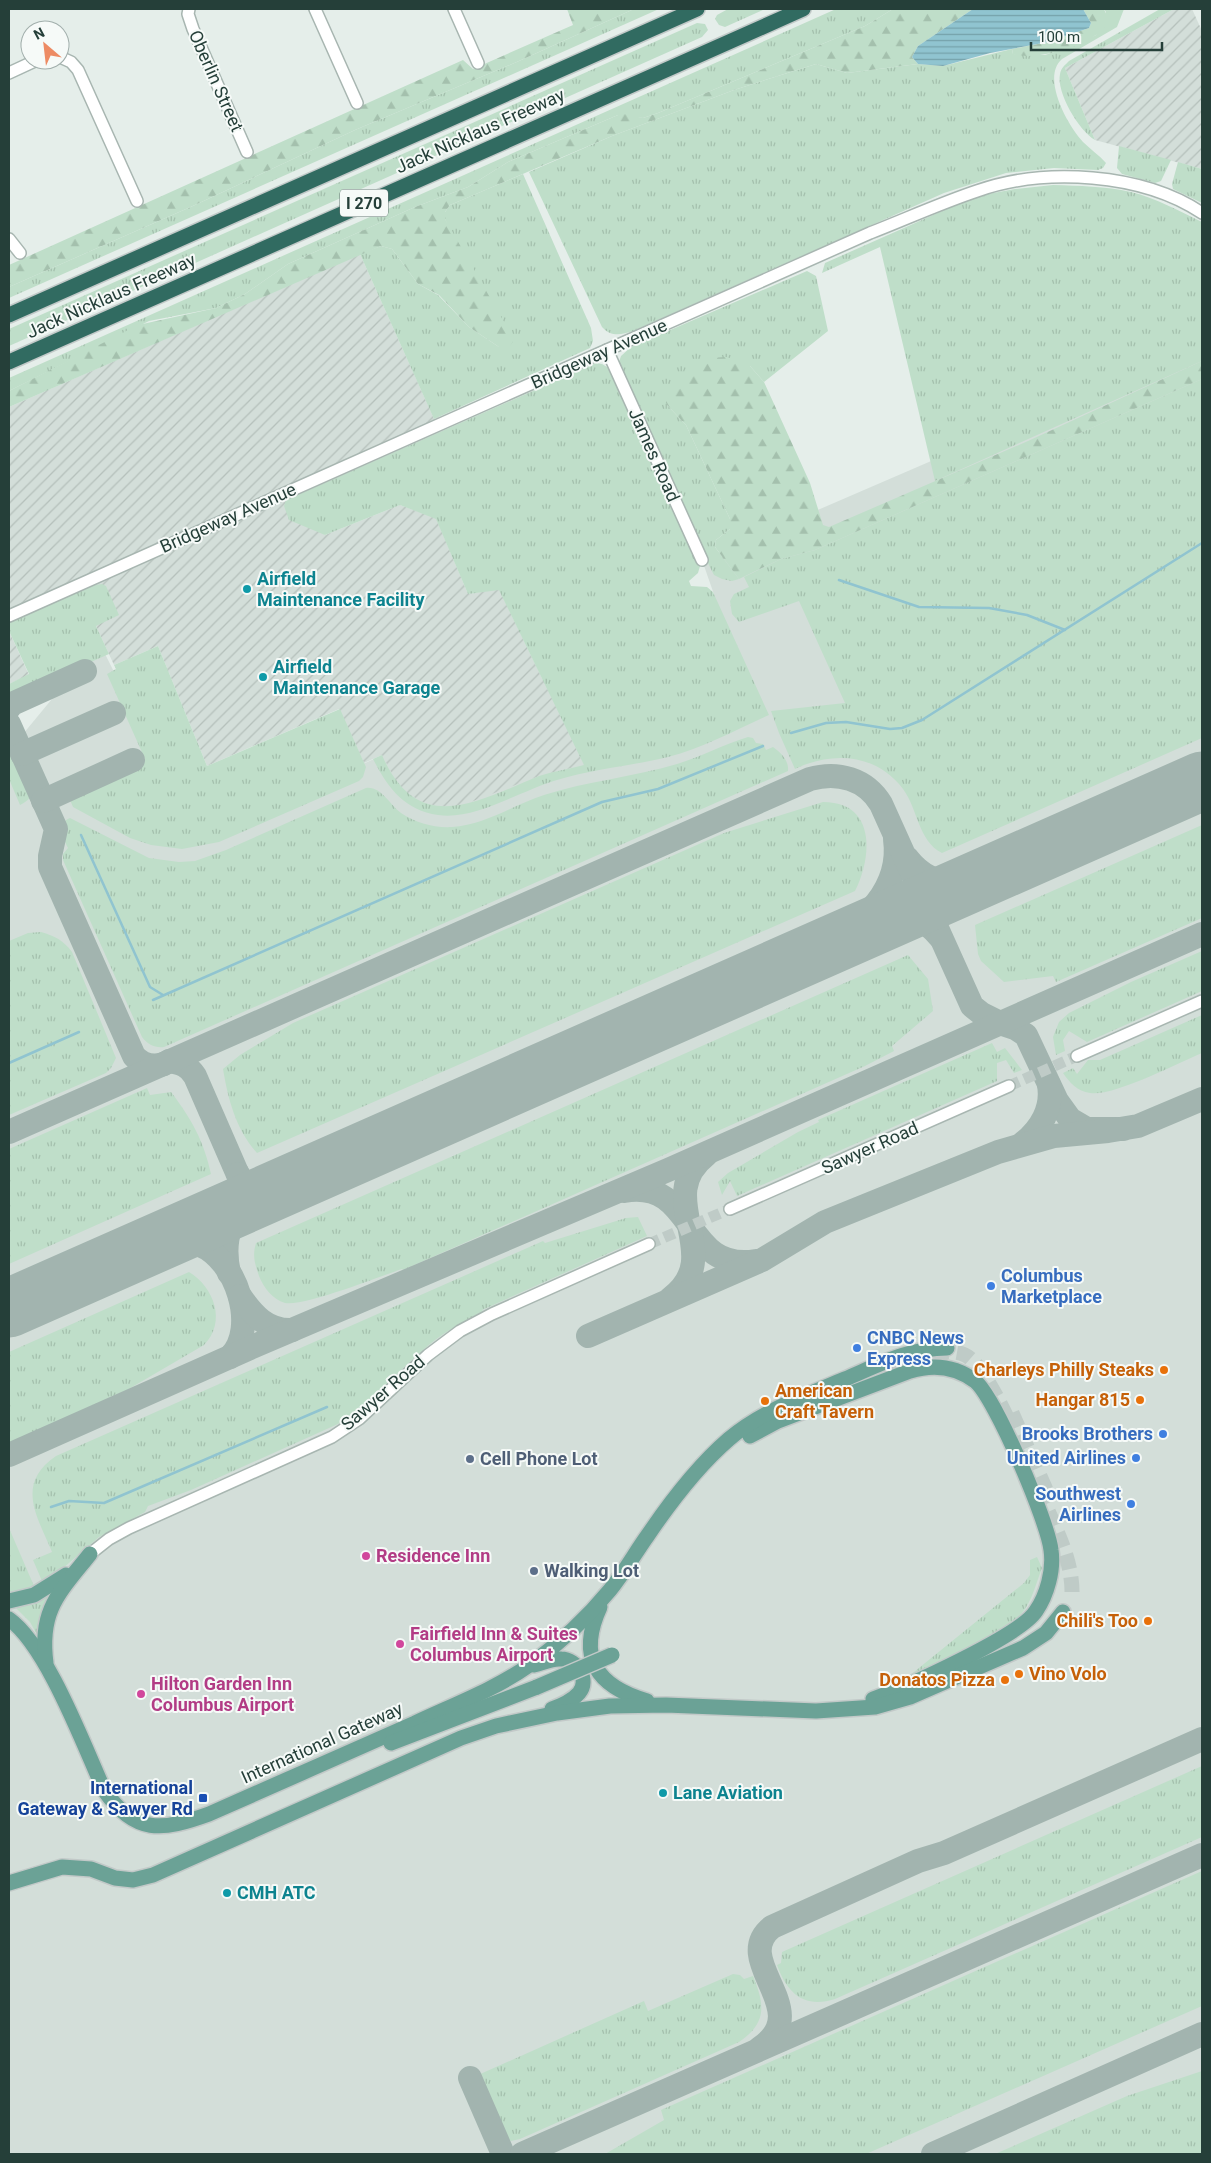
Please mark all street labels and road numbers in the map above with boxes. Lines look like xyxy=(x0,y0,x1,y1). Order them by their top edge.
street label: Oberlin Street xyxy=(185,27,248,135)
street label: Jack Nicklaus Freeway xyxy=(392,84,568,177)
road number: I 270 xyxy=(340,190,388,217)
street label: Jack Nicklaus Freeway xyxy=(23,249,199,342)
street label: Bridgeway Avenue xyxy=(528,314,670,393)
street label: James Road xyxy=(625,405,684,505)
street label: Bridgeway Avenue xyxy=(157,478,299,557)
street label: Sawyer Road xyxy=(818,1117,921,1178)
street label: Sawyer Road xyxy=(337,1351,429,1435)
street label: International Gateway xyxy=(238,1697,406,1788)

